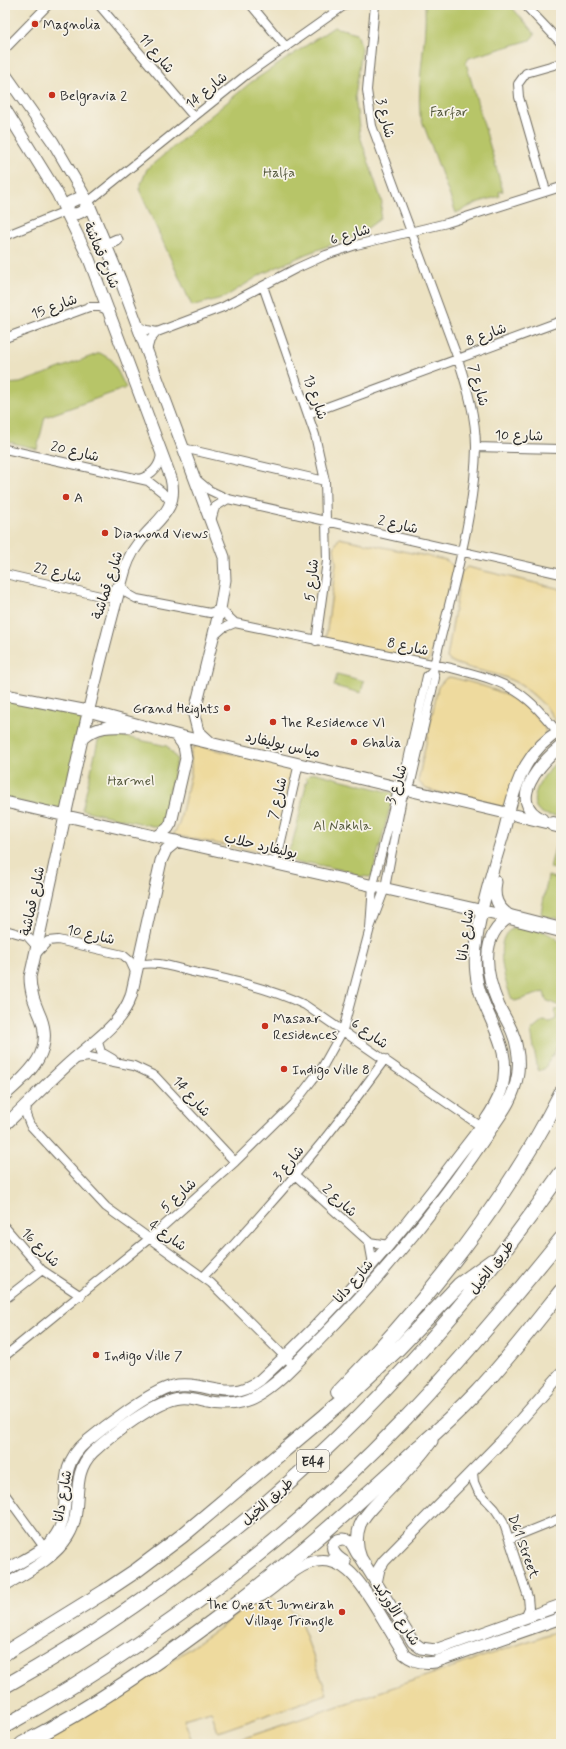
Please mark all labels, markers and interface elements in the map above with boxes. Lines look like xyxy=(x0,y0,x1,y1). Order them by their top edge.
place label: Magnolia xyxy=(43,16,101,36)
marker: Magnolia xyxy=(30,19,40,29)
street label: شارع 11 xyxy=(134,30,178,77)
street label: شارع 14 xyxy=(182,68,231,113)
place label: Belgravia 2 xyxy=(60,87,127,106)
marker: Belgravia 2 xyxy=(47,90,57,100)
street label: شارع 3 xyxy=(372,97,398,140)
park label: Farfar xyxy=(430,103,468,121)
park label: Halfa xyxy=(263,164,295,182)
street label: شارع قماشة xyxy=(79,219,123,291)
street label: شارع 6 xyxy=(328,220,373,250)
street label: شارع 15 xyxy=(29,290,80,324)
street label: شارع 8 xyxy=(464,319,509,351)
street label: شارع 7 xyxy=(464,362,492,408)
street label: شارع 13 xyxy=(299,373,331,422)
street label: شارع 10 xyxy=(495,427,543,445)
street label: شارع 20 xyxy=(49,438,101,466)
place label: A xyxy=(74,489,83,507)
marker: A xyxy=(61,492,71,502)
street label: شارع 2 xyxy=(376,512,420,538)
place label: Diamond Views xyxy=(113,525,208,543)
marker: Diamond Views xyxy=(100,528,110,538)
street label: شارع قماشة xyxy=(88,549,127,622)
street label: شارع 5 xyxy=(301,558,323,602)
street label: شارع 22 xyxy=(32,559,83,587)
street label: شارع 8 xyxy=(385,634,430,660)
place label: Grand Heights xyxy=(133,700,219,718)
marker: Grand Heights xyxy=(222,703,232,713)
place label: The Residence VI xyxy=(281,714,385,732)
marker: The Residence VI xyxy=(268,717,278,727)
street label: مياس بوليفارد xyxy=(244,728,322,762)
place label: Ghalia xyxy=(362,734,401,752)
marker: Ghalia xyxy=(349,737,359,747)
street label: شارع 3 xyxy=(382,762,412,806)
park label: Harmel xyxy=(107,772,155,790)
street label: شارع 7 xyxy=(264,775,292,821)
park label: Al Nakhla xyxy=(313,817,372,835)
street label: بوليفارد حلاب xyxy=(222,829,299,863)
street label: شارع قماشة xyxy=(17,865,49,938)
street label: شارع دانا xyxy=(453,908,479,962)
street label: شارع 10 xyxy=(65,921,116,949)
place label: Masaar Residences xyxy=(273,1010,338,1044)
street label: شارع 6 xyxy=(347,1015,391,1053)
marker: Masaar Residences xyxy=(260,1021,270,1031)
place label: Indigo Ville 8 xyxy=(292,1061,370,1080)
marker: Indigo Ville 8 xyxy=(279,1064,289,1074)
street label: شارع 14 xyxy=(168,1072,214,1121)
street label: شارع 3 xyxy=(269,1142,308,1185)
street label: شارع 5 xyxy=(157,1175,200,1217)
street label: شارع 2 xyxy=(318,1180,361,1221)
street label: شارع 4 xyxy=(145,1216,190,1256)
street label: شارع 16 xyxy=(17,1224,63,1271)
street label: طريق الخيل xyxy=(465,1237,518,1298)
street label: شارع دانا xyxy=(330,1256,378,1307)
place label: Indigo Ville 7 xyxy=(104,1347,183,1366)
marker: Indigo Ville 7 xyxy=(91,1350,101,1360)
road number: E44 xyxy=(297,1450,329,1472)
street label: شارع دانا xyxy=(50,1469,76,1523)
street label: طريق الخيل xyxy=(238,1474,298,1529)
street label: D61 Street xyxy=(503,1512,543,1581)
street label: شارع الأوركيد xyxy=(369,1577,425,1649)
place label: The One at Jumeirah Village Triangle xyxy=(207,1596,334,1632)
marker: The One at Jumeirah Village Triangle xyxy=(337,1607,347,1617)

